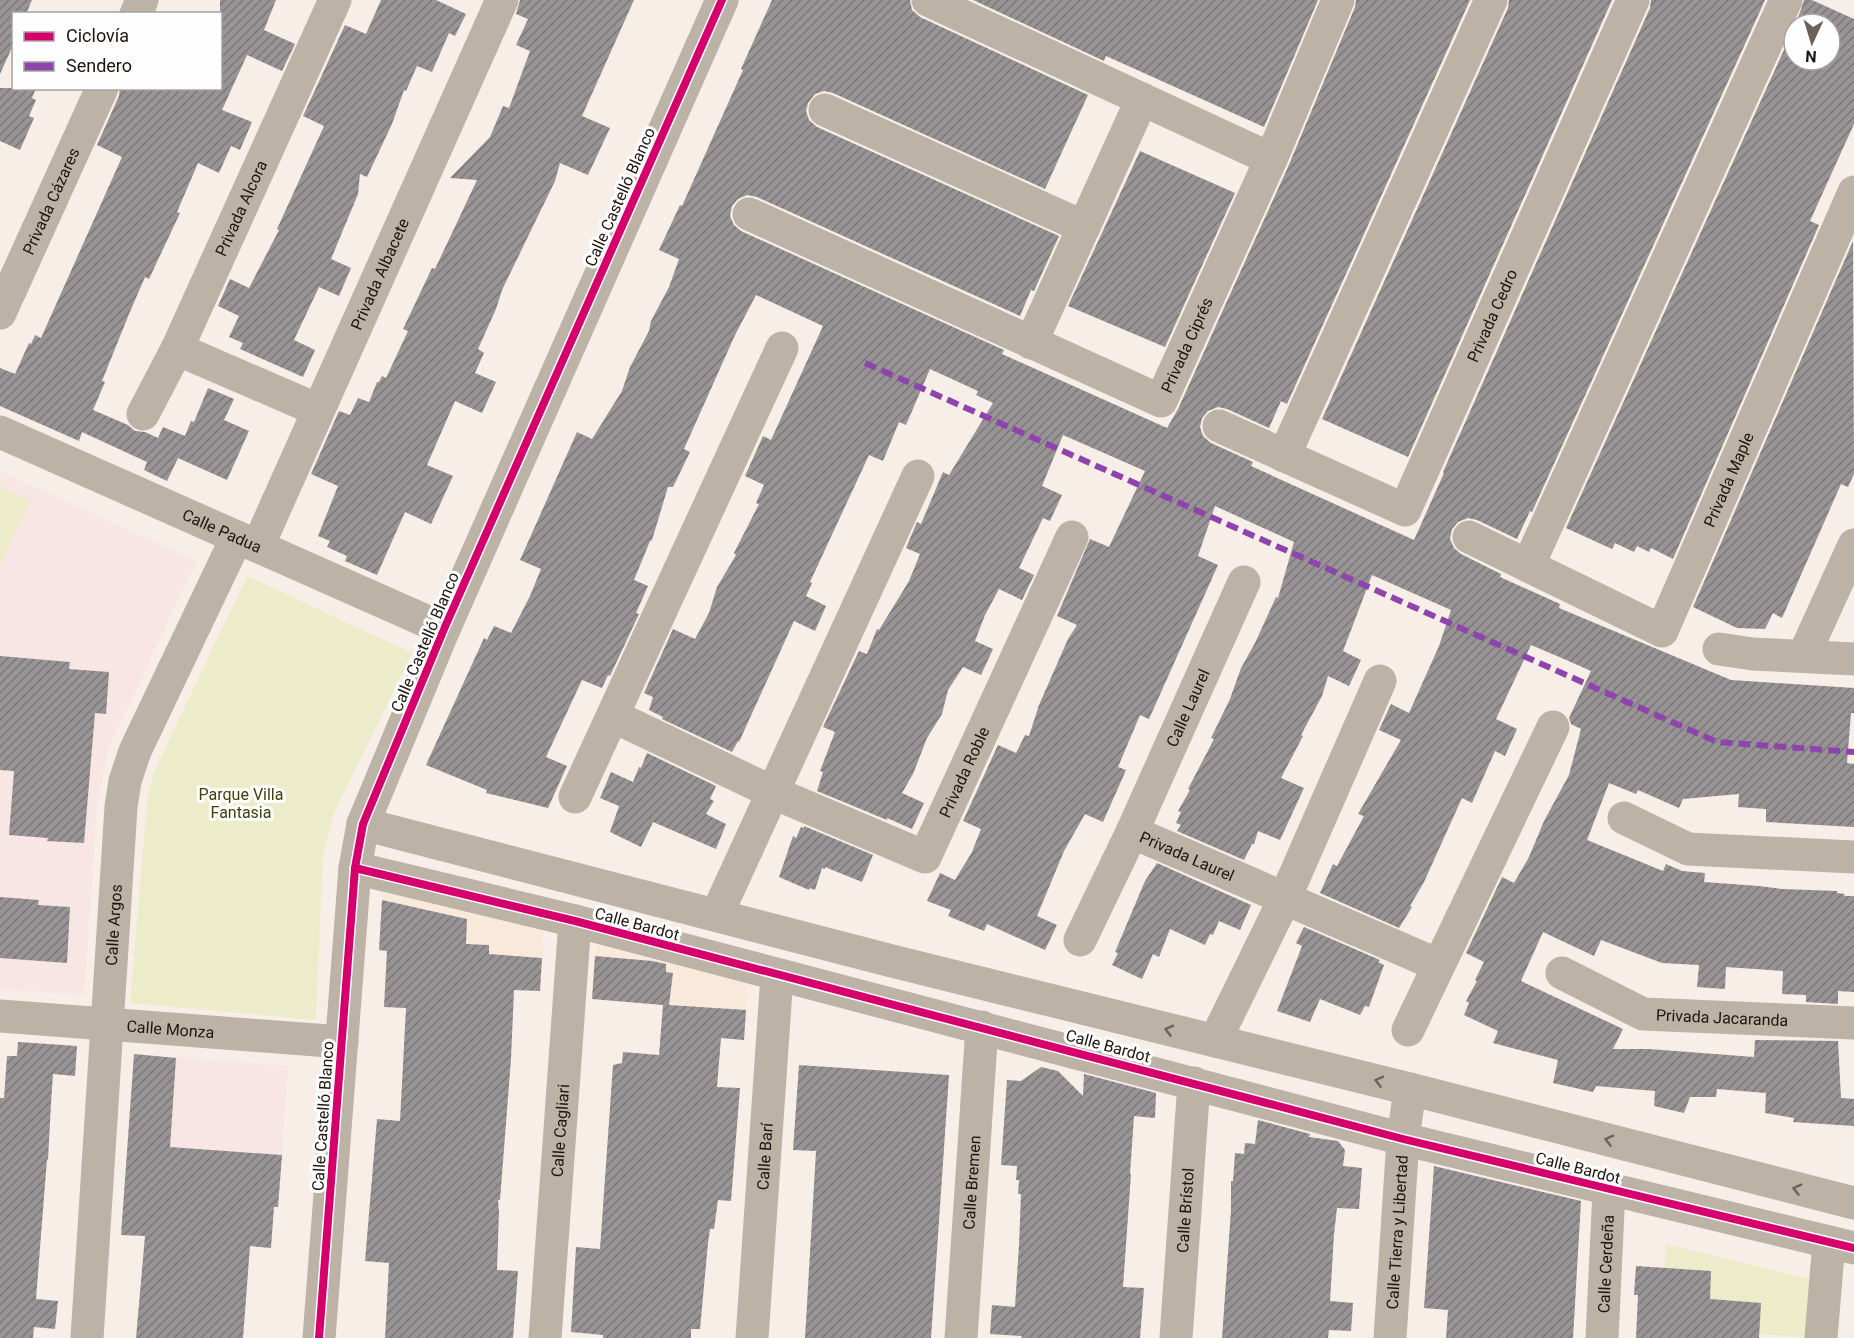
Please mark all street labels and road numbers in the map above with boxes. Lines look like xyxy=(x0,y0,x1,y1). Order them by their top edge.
street label: Calle Castelló Blanco xyxy=(581,125,659,269)
street label: Privada Cázares xyxy=(18,145,83,257)
street label: Privada Alcora xyxy=(211,157,271,259)
street label: Privada Albacete xyxy=(346,215,413,333)
street label: Privada Cedro xyxy=(1463,266,1521,365)
street label: Privada Ciprés xyxy=(1157,294,1216,396)
street label: Privada Maple xyxy=(1699,429,1757,530)
street label: Calle Padua xyxy=(180,505,265,556)
street label: Calle Castelló Blanco xyxy=(387,569,463,715)
street label: Calle Laurel xyxy=(1162,666,1213,750)
street label: Privada Roble xyxy=(935,724,993,820)
street label: Privada Laurel xyxy=(1137,827,1237,885)
street label: Calle Argos xyxy=(101,884,126,966)
street label: Calle Bardot xyxy=(593,904,681,944)
street label: Privada Jacaranda xyxy=(1656,1005,1789,1030)
street label: Calle Monza xyxy=(126,1016,215,1042)
street label: Calle Bardot xyxy=(1064,1026,1152,1066)
street label: Calle Castelló Blanco xyxy=(308,1040,338,1192)
street label: Calle Cagliari xyxy=(547,1083,573,1178)
street label: Calle Barí xyxy=(753,1121,776,1191)
street label: Calle Bremen xyxy=(959,1135,984,1230)
street label: Calle Bardot xyxy=(1534,1148,1622,1188)
street label: Calle Tierra y Libertad xyxy=(1382,1155,1411,1310)
street label: Calle Brístol xyxy=(1173,1167,1197,1253)
street label: Calle Cerdeña xyxy=(1594,1214,1617,1314)

